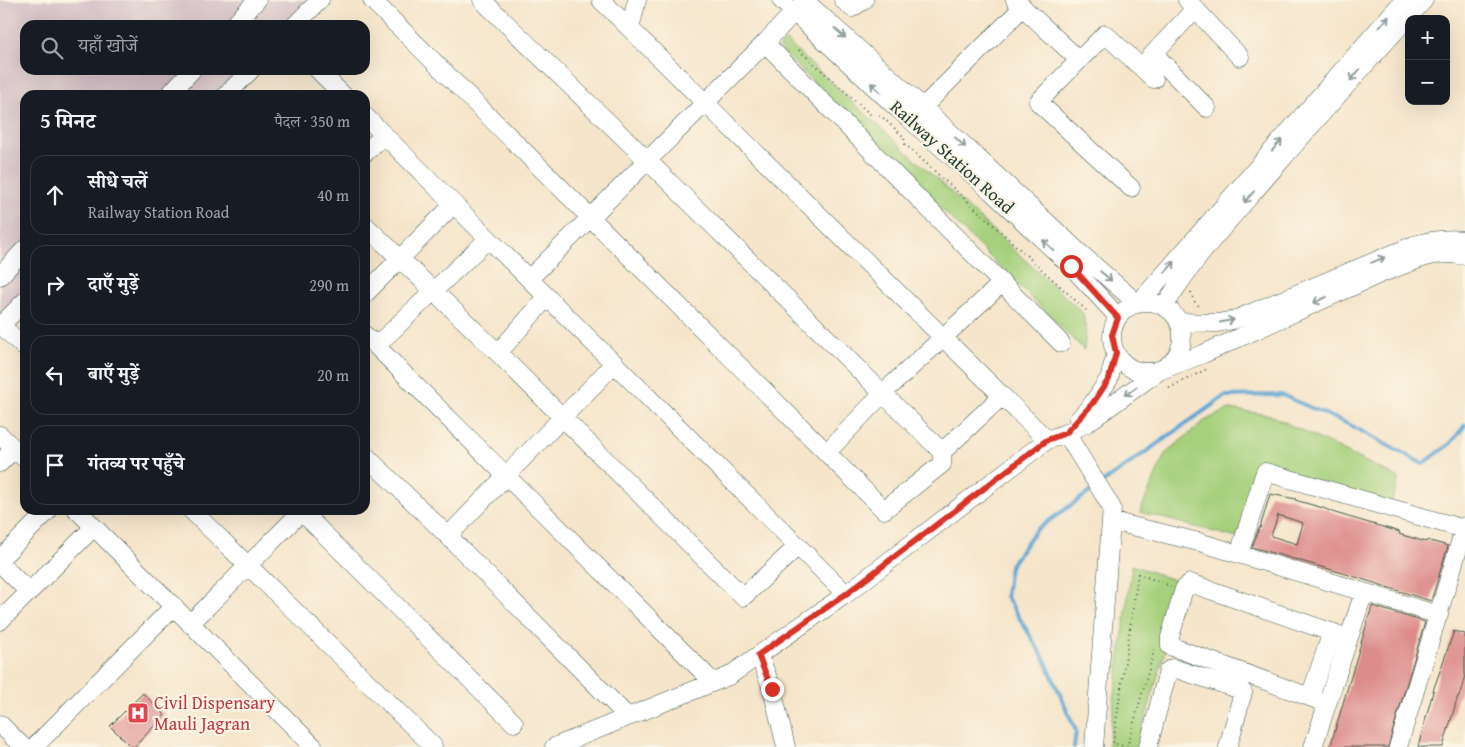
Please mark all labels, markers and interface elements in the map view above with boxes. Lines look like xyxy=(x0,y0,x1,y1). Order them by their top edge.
map controls xyxy=(1405,15,1450,105)
button: + xyxy=(1405,15,1450,60)
one-way arrow xyxy=(1378,16,1390,29)
search box xyxy=(20,20,370,75)
one-way arrow xyxy=(834,27,847,39)
text: यहाँ खोजें xyxy=(78,31,138,59)
icon: search xyxy=(38,34,66,62)
button: − xyxy=(1405,60,1450,105)
one-way arrow xyxy=(1350,68,1361,81)
one-way arrow xyxy=(870,82,882,94)
street label: Railway Station Road xyxy=(884,93,1021,220)
text: 5 मिनट xyxy=(40,105,95,136)
text: पैदल · 350 m xyxy=(274,109,350,133)
one-way arrow xyxy=(954,136,967,148)
one-way arrow xyxy=(1271,138,1283,151)
text: सीधे चलें xyxy=(88,167,147,195)
icon: ahead xyxy=(41,181,69,209)
text: 40 m xyxy=(317,183,349,207)
one-way arrow xyxy=(1243,191,1254,204)
text: Railway Station Road xyxy=(88,200,229,224)
one-way arrow xyxy=(1042,239,1054,251)
route start xyxy=(1060,255,1083,278)
one-way arrow xyxy=(1369,255,1385,264)
one-way arrow xyxy=(1164,261,1175,274)
text: दाएँ मुड़ें xyxy=(88,269,139,297)
one-way arrow xyxy=(1099,270,1112,281)
icon: right xyxy=(41,271,69,299)
text: 290 m xyxy=(309,273,349,297)
one-way arrow xyxy=(1313,296,1328,306)
one-way arrow xyxy=(1219,316,1235,325)
text: बाएँ मुड़ें xyxy=(88,359,139,387)
icon: left xyxy=(41,361,69,389)
text: 20 m xyxy=(317,363,349,387)
one-way arrow xyxy=(1124,386,1138,396)
text: गंतव्य पर पहुँचे xyxy=(88,449,184,477)
icon: arrive xyxy=(41,451,69,479)
route end xyxy=(761,678,784,701)
place label: Civil Dispensary Mauli Jagran xyxy=(154,689,275,737)
hospital icon: Civil Dispensary Mauli Jagran xyxy=(126,701,150,725)

